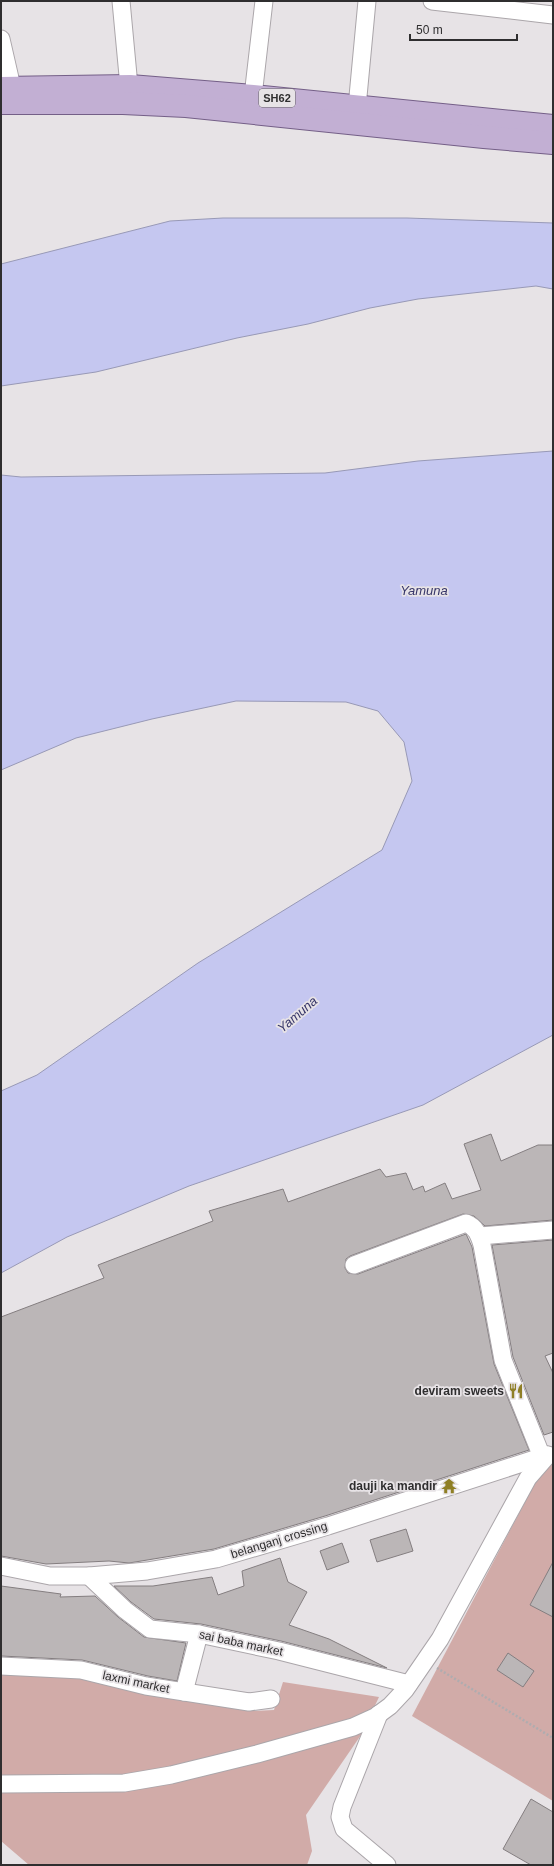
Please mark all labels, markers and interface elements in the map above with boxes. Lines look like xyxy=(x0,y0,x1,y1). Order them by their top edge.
scale bar xyxy=(410,16,517,42)
text: 50 m xyxy=(416,23,443,37)
road number: SH62 xyxy=(259,89,295,107)
water label: Yamuna xyxy=(400,583,448,598)
water label: Yamuna xyxy=(274,993,320,1036)
restaurant icon: deviram sweets xyxy=(507,1382,525,1400)
place label: deviram sweets xyxy=(415,1384,504,1398)
temple icon: dauji ka mandir xyxy=(440,1477,458,1495)
place label: dauji ka mandir xyxy=(349,1479,437,1493)
street label: belanganj crossing xyxy=(229,1519,329,1561)
street label: sai baba market xyxy=(198,1627,285,1659)
street label: laxmi market xyxy=(101,1668,171,1696)

